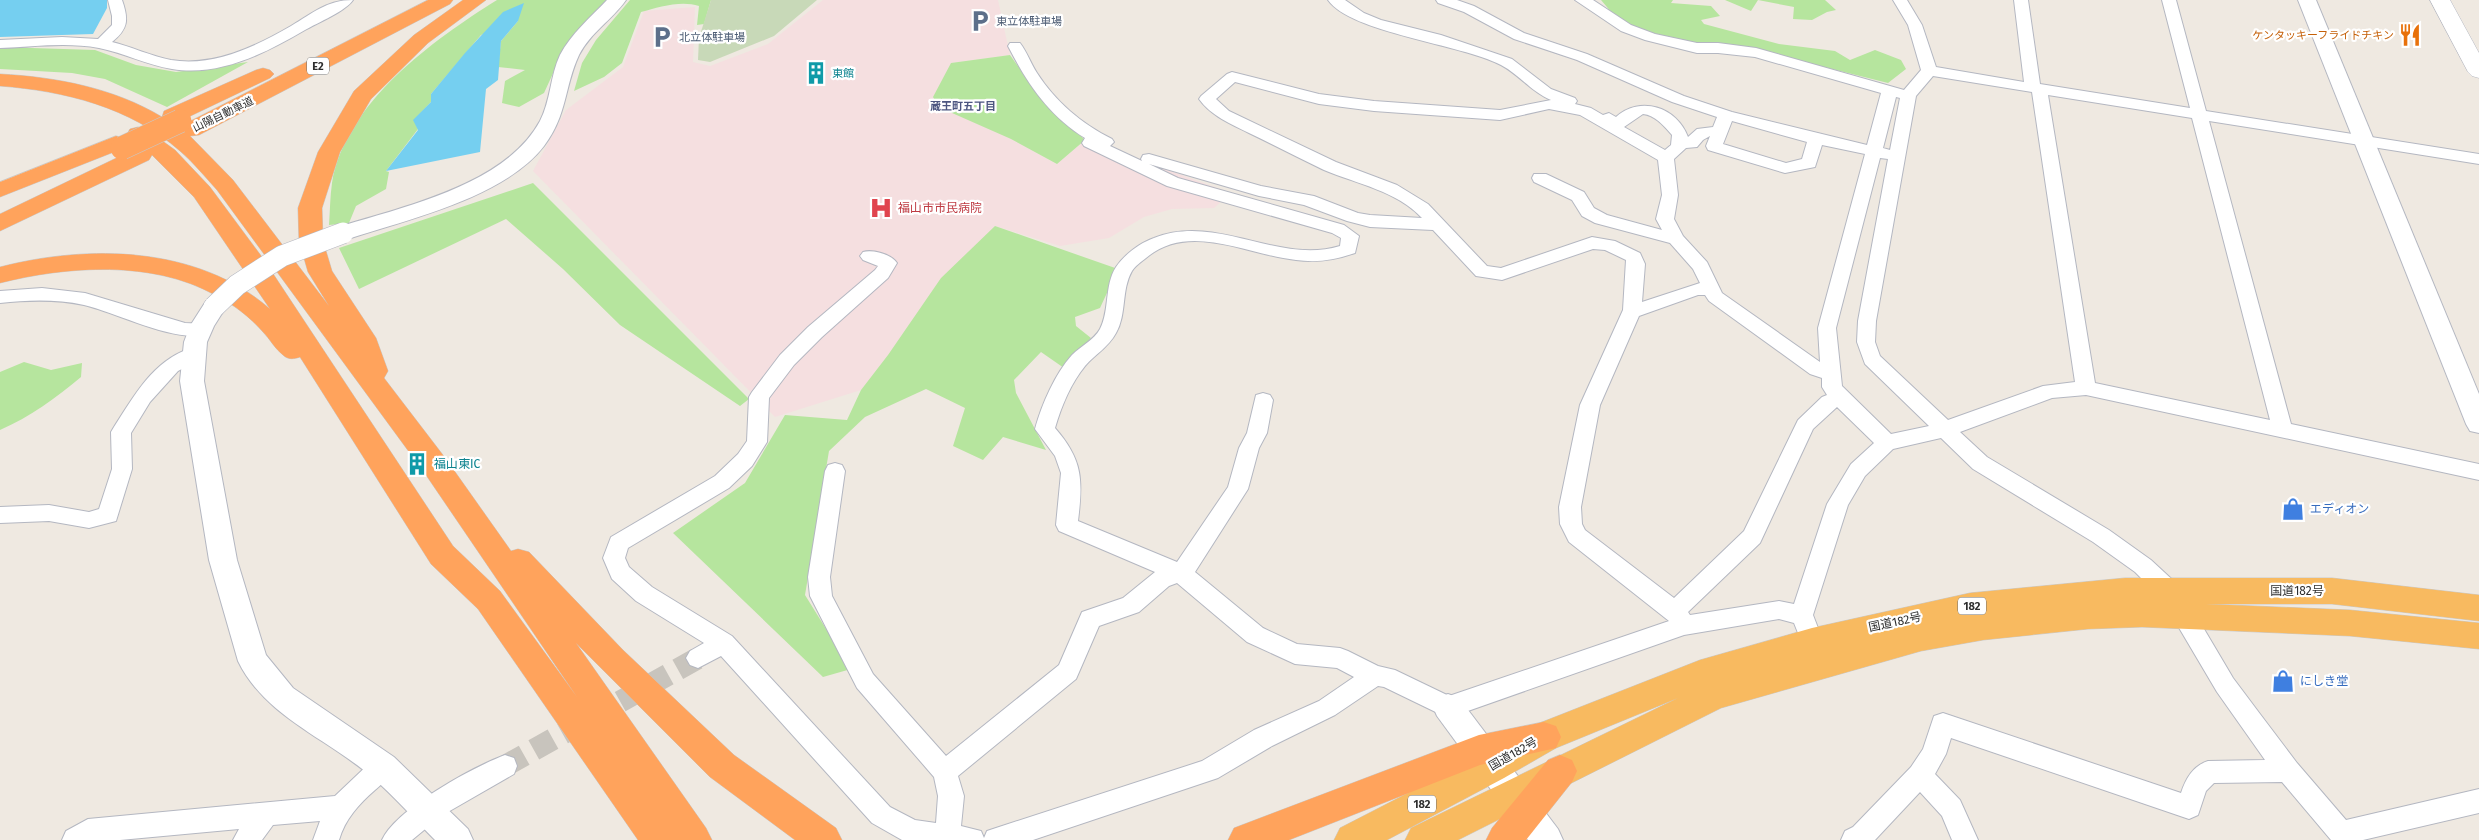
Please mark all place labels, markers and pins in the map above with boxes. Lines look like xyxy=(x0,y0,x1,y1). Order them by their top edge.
parking icon: 東立体駐車場 xyxy=(967,8,993,34)
place label: 東立体駐車場 xyxy=(996,15,1062,28)
restaurant icon: ケンタッキーフライドチキン xyxy=(2397,22,2423,48)
parking icon: 北立体駐車場 xyxy=(649,24,675,50)
place label: ケンタッキーフライドチキン xyxy=(2252,29,2394,42)
place label: 北立体駐車場 xyxy=(679,31,745,44)
building icon: 東館 xyxy=(803,60,829,86)
place label: 東館 xyxy=(832,67,854,80)
hospital icon: 福山市市民病院 xyxy=(868,195,894,221)
place label: 福山市市民病院 xyxy=(898,201,982,215)
building icon: 福山東IC xyxy=(404,451,430,477)
place label: 福山東IC xyxy=(434,457,481,471)
shop icon: エディオン xyxy=(2280,496,2306,522)
place label: エディオン xyxy=(2310,502,2369,516)
shop icon: にしき堂 xyxy=(2270,668,2296,694)
place label: にしき堂 xyxy=(2300,674,2348,688)

